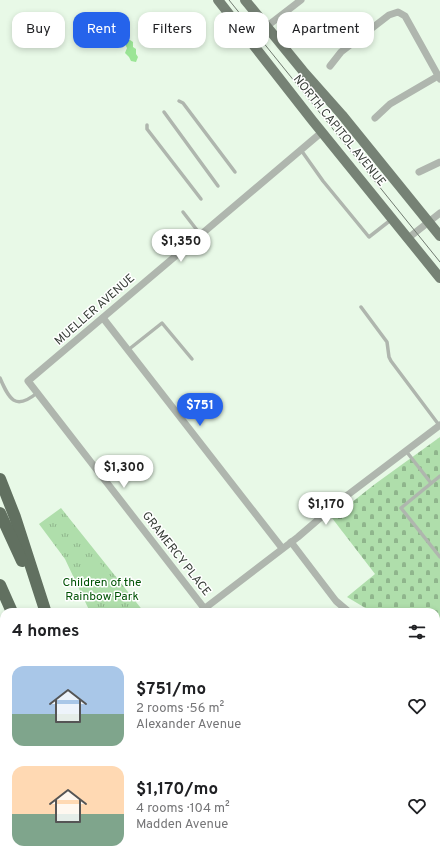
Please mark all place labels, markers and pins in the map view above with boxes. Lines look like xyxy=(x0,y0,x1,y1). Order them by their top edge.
pin: $1,350 xyxy=(148,229,214,263)
pin: $751 xyxy=(176,393,224,427)
pin: $1,300 xyxy=(91,455,157,489)
pin: $1,170 xyxy=(293,492,359,526)

